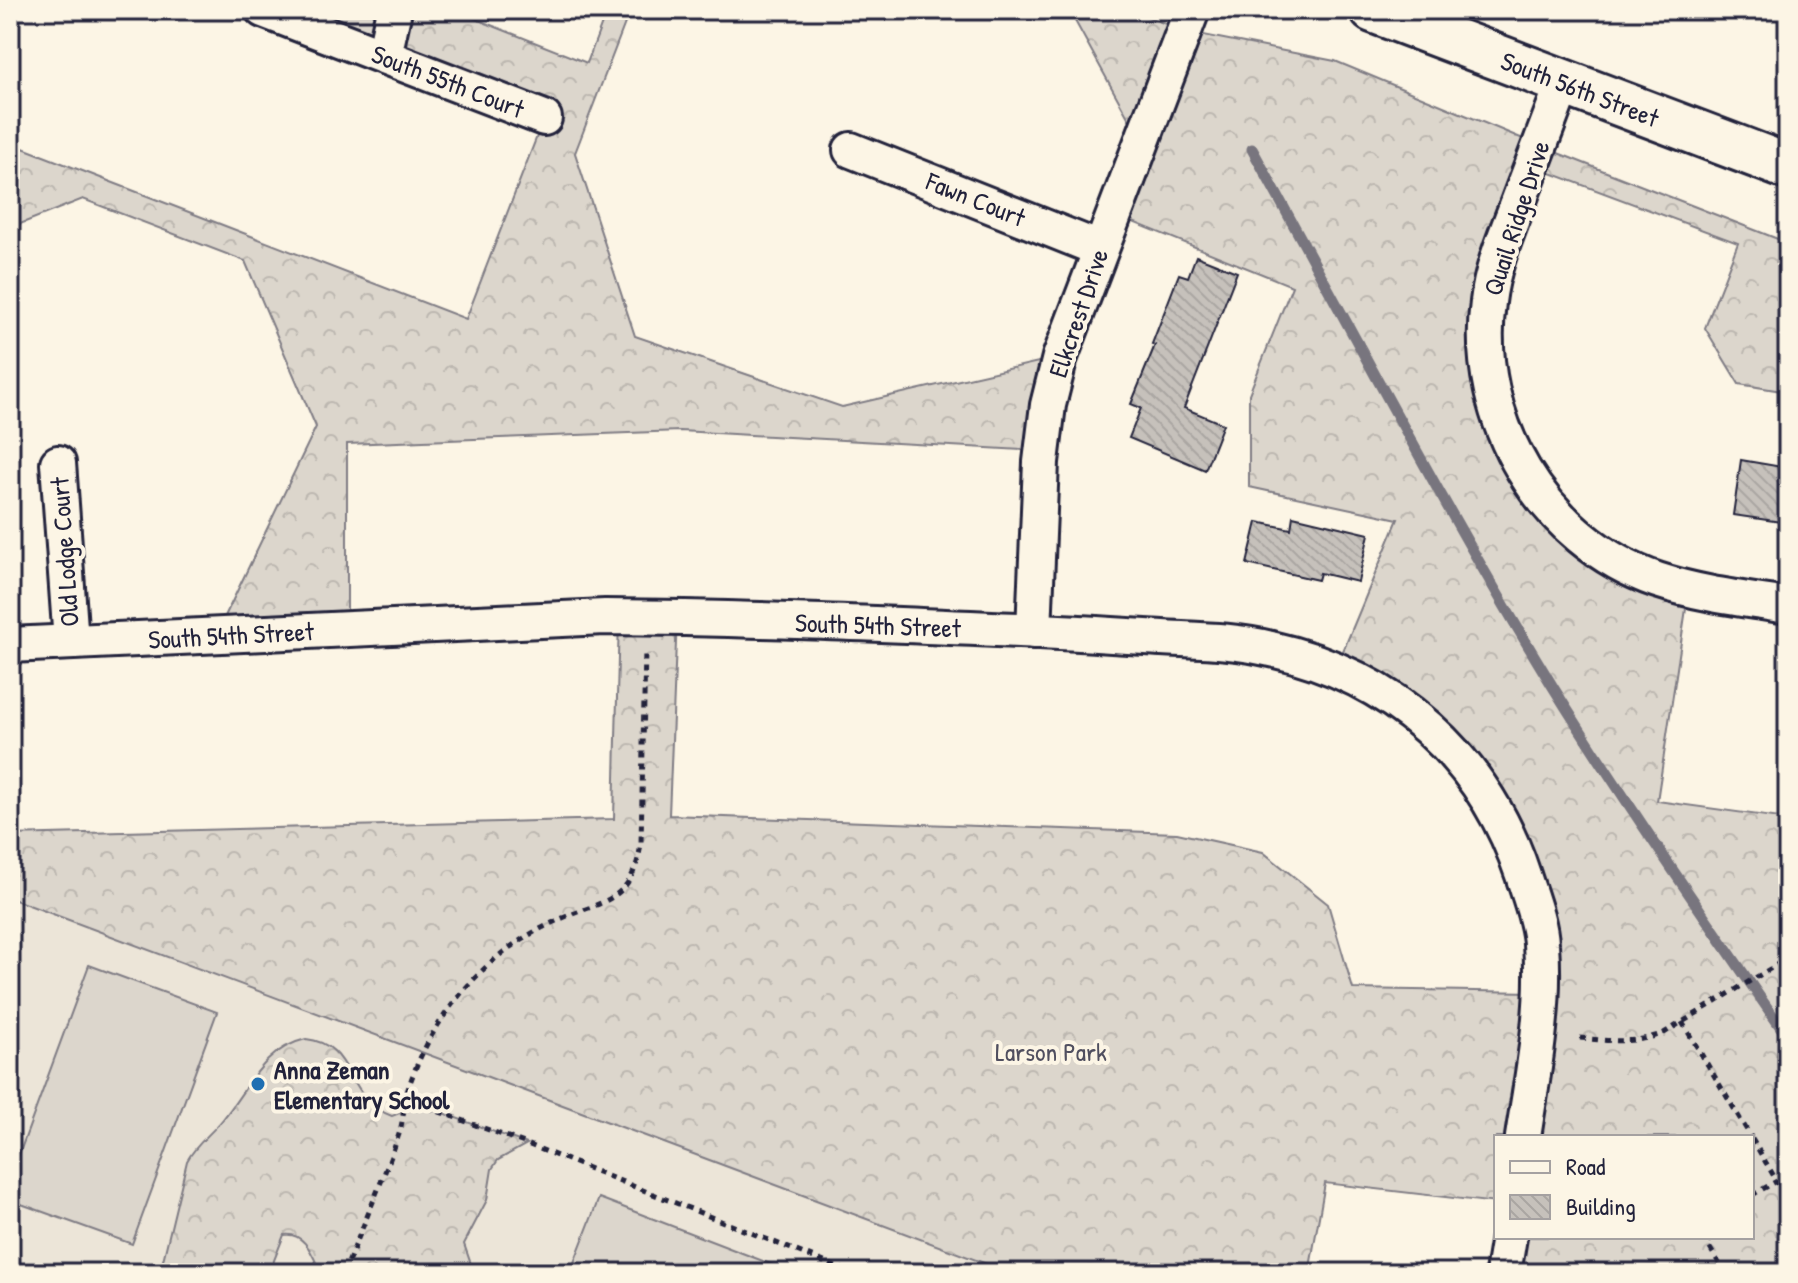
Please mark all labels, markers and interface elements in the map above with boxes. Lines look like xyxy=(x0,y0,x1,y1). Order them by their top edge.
street label: South 55th Court xyxy=(367,36,530,126)
street label: South 56th Street xyxy=(1496,43,1665,136)
street label: Quail Ridge Drive xyxy=(1474,136,1558,300)
street label: Fawn Court xyxy=(920,163,1032,235)
street label: Elkcrest Drive xyxy=(1040,244,1116,382)
street label: Old Lodge Court xyxy=(41,475,87,628)
street label: South 54th Street xyxy=(795,605,963,645)
street label: South 54th Street xyxy=(147,613,316,657)
park label: Larson Park xyxy=(995,1034,1107,1069)
place label: Anna Zeman Elementary School xyxy=(274,1052,451,1118)
marker: Anna Zeman Elementary School xyxy=(249,1075,267,1093)
legend xyxy=(1494,1135,1754,1239)
text: Road xyxy=(1566,1150,1605,1182)
text: Building xyxy=(1566,1190,1636,1222)

